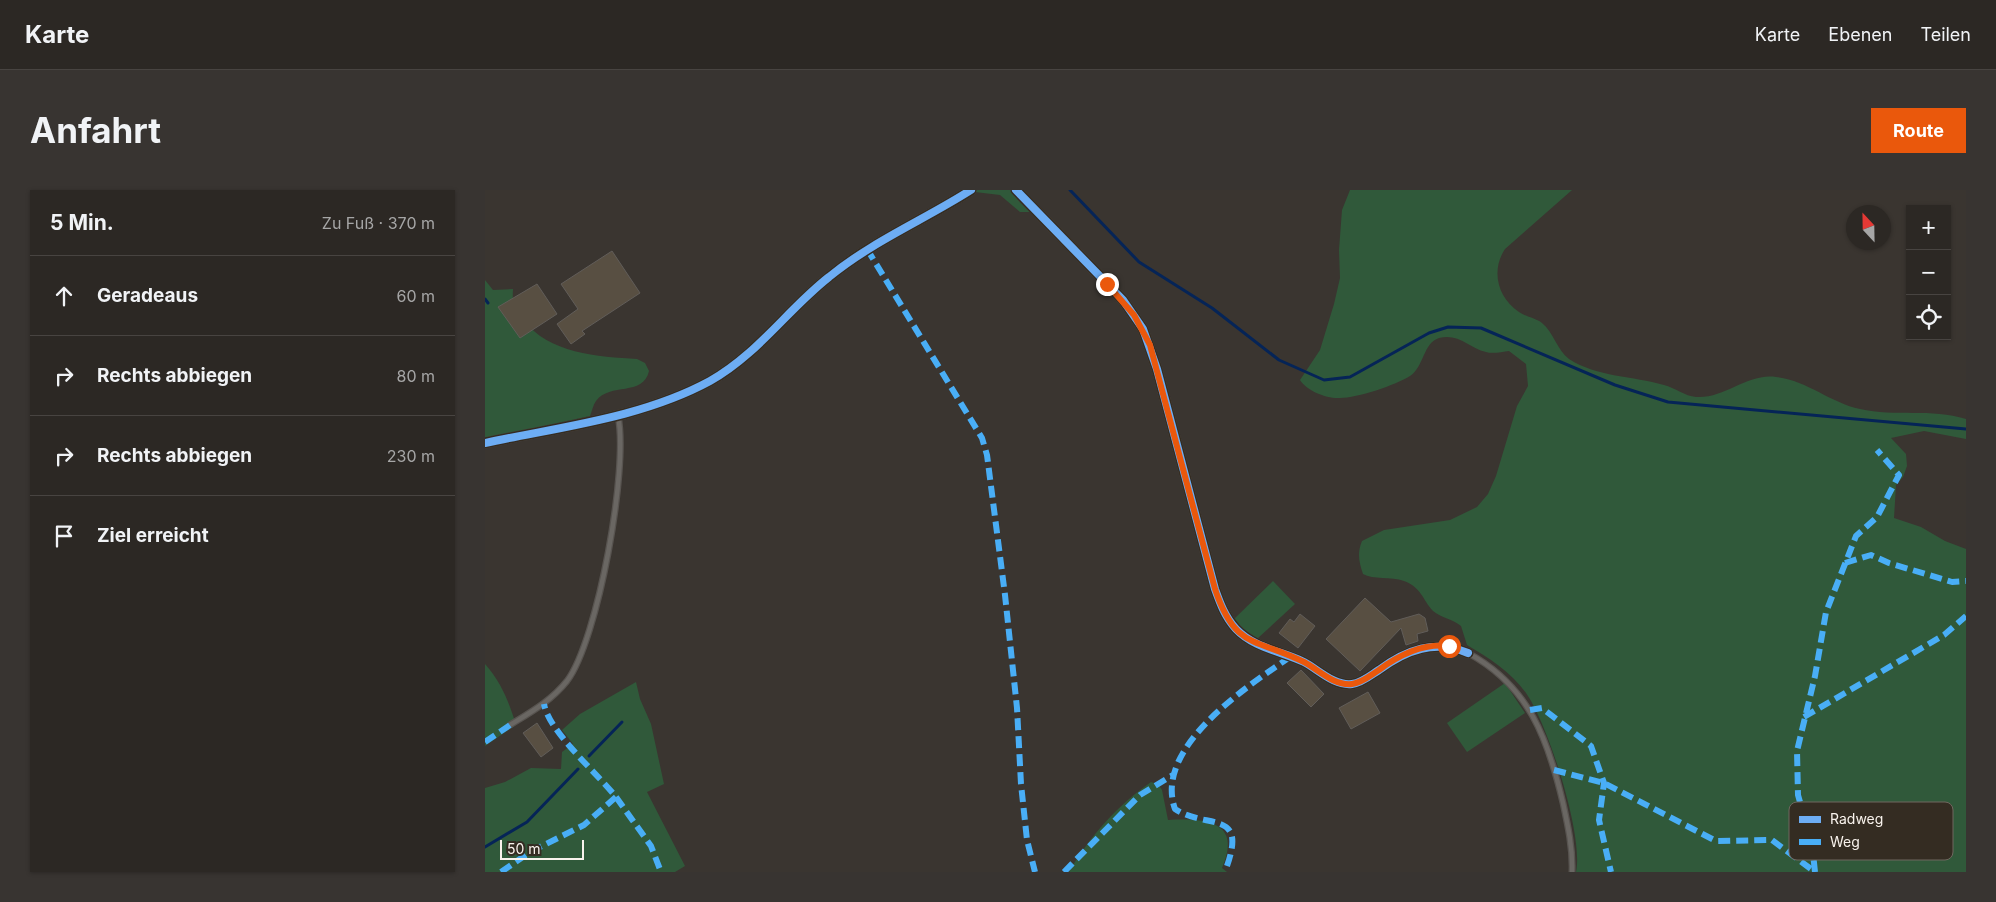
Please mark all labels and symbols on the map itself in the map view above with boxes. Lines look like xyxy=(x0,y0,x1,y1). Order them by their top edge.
north arrow xyxy=(1846,205,1891,250)
route end xyxy=(1096,273,1119,296)
route start xyxy=(1438,635,1461,658)
legend xyxy=(1789,802,1953,860)
text: Radweg xyxy=(1830,810,1883,827)
text: Weg xyxy=(1830,833,1860,850)
scale bar xyxy=(500,837,584,860)

